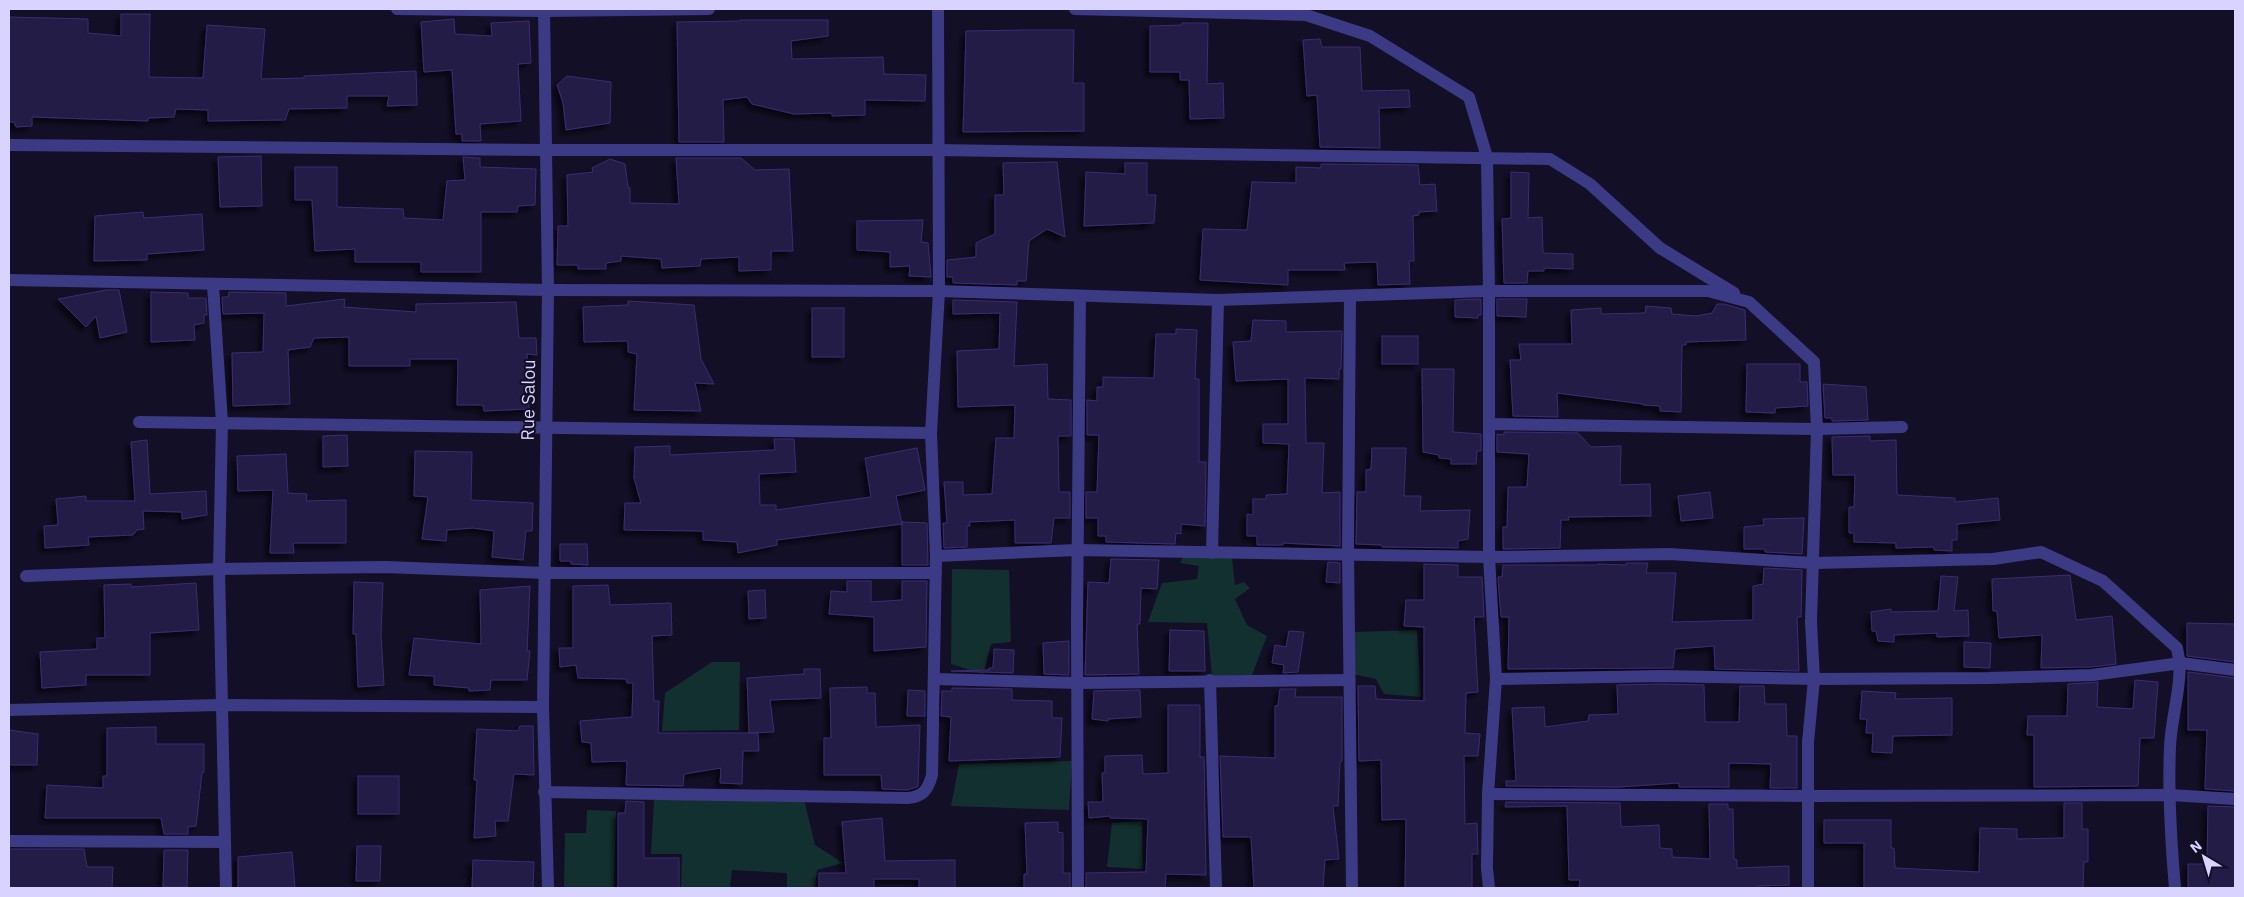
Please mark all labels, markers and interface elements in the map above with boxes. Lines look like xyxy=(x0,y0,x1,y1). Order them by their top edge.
street label: Rue Salou xyxy=(516,359,540,441)
north arrow xyxy=(2179,832,2229,882)
text: N xyxy=(2186,837,2206,857)

